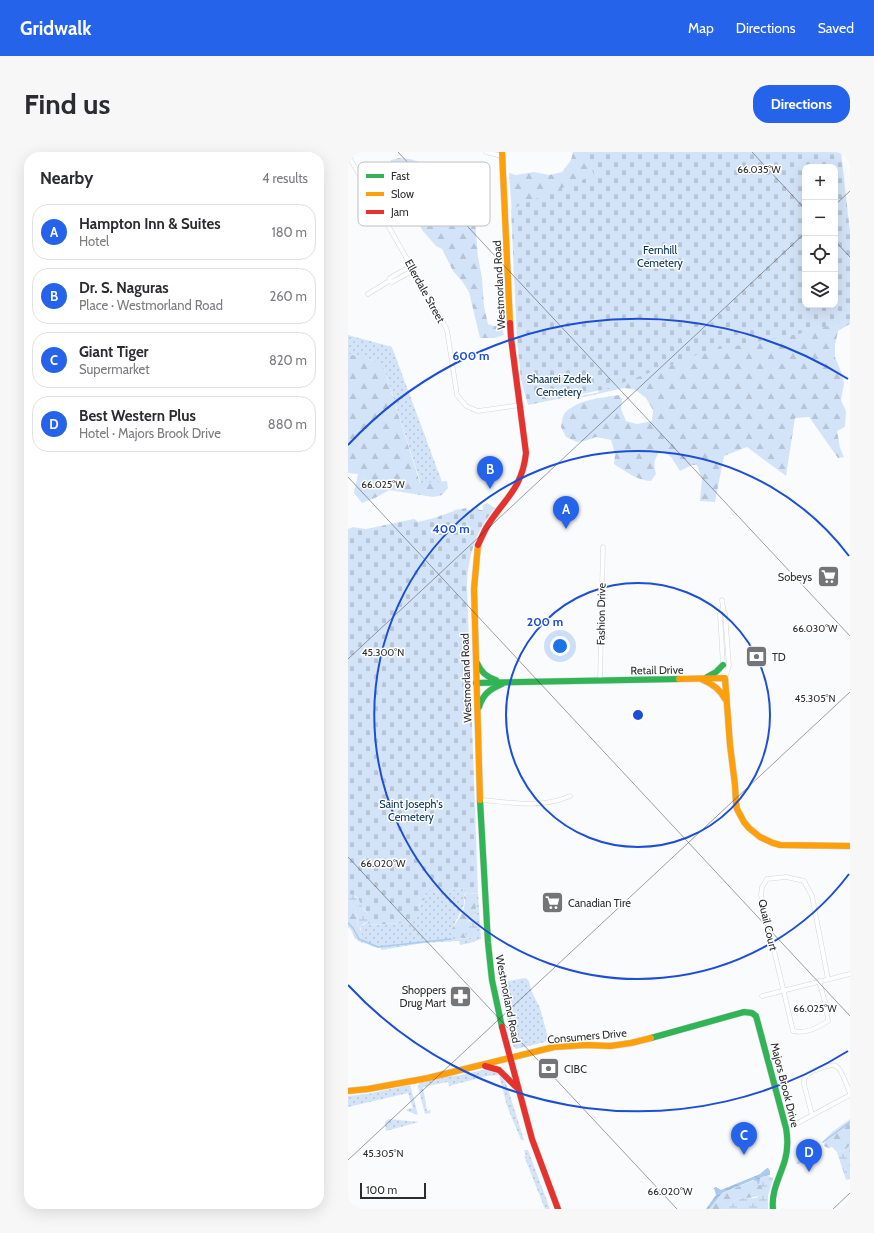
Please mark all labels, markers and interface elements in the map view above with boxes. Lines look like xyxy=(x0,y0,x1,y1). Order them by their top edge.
text: Gridwalk xyxy=(20,17,92,40)
text: Map xyxy=(688,19,714,37)
text: Directions xyxy=(736,19,796,37)
text: Saved xyxy=(818,19,854,37)
button: Directions xyxy=(753,85,850,123)
text: Find us xyxy=(24,87,110,121)
legend xyxy=(358,162,490,226)
text: 66.035°W xyxy=(737,163,781,176)
map controls xyxy=(802,164,838,308)
button: + xyxy=(802,164,838,200)
text: Nearby xyxy=(40,168,93,188)
text: Fast xyxy=(391,169,410,183)
text: 4 results xyxy=(262,170,308,186)
text: Slow xyxy=(391,187,414,201)
button: − xyxy=(802,200,838,236)
text: Jam xyxy=(390,205,409,219)
text: Hampton Inn & Suites xyxy=(79,215,221,233)
text: A xyxy=(50,224,58,240)
text: 180 m xyxy=(271,224,307,240)
text: Hotel xyxy=(79,233,109,249)
button: locate xyxy=(802,236,838,272)
street label: Westmorland Road xyxy=(490,240,508,330)
park label: Fernhill Cemetery xyxy=(637,243,683,270)
street label: Ellerdale Street xyxy=(402,257,448,325)
button: layers xyxy=(802,272,838,308)
text: Dr. S. Naguras xyxy=(79,279,169,297)
text: B xyxy=(50,288,58,304)
text: 260 m xyxy=(269,288,307,304)
text: Place · Westmorland Road xyxy=(79,297,223,313)
text: Giant Tiger xyxy=(79,343,149,361)
text: 600 m xyxy=(453,348,489,363)
text: C xyxy=(50,352,58,368)
text: 820 m xyxy=(269,352,307,368)
text: Supermarket xyxy=(79,361,150,377)
park label: Shaarei Zedek Cemetery xyxy=(527,372,591,399)
text: Best Western Plus xyxy=(79,407,196,425)
text: D xyxy=(49,416,59,432)
text: 880 m xyxy=(268,416,307,432)
text: Hotel · Majors Brook Drive xyxy=(79,425,221,441)
pin: B xyxy=(477,456,503,489)
text: 66.025°W xyxy=(361,478,405,491)
pin: A xyxy=(553,496,579,529)
text: 400 m xyxy=(432,521,470,536)
supermarket icon: Sobeys xyxy=(815,564,841,590)
place label: Sobeys xyxy=(778,570,812,584)
street label: Fashion Drive xyxy=(593,582,609,645)
text: 200 m xyxy=(527,614,563,629)
text: 66.030°W xyxy=(792,622,838,635)
street label: Westmorland Road xyxy=(457,633,475,723)
your location xyxy=(550,636,570,656)
bank icon: TD xyxy=(743,644,769,670)
text: 45.300°N xyxy=(362,646,404,659)
place label: TD xyxy=(772,650,786,664)
street label: Retail Drive xyxy=(630,663,684,677)
text: 45.305°N xyxy=(794,692,836,705)
centre of rings xyxy=(631,708,645,722)
park label: Saint Joseph's Cemetery xyxy=(379,797,443,824)
text: 66.020°W xyxy=(361,857,406,870)
supermarket icon: Canadian Tire xyxy=(540,890,566,916)
place label: Canadian Tire xyxy=(568,896,631,910)
street label: Quail Court xyxy=(755,898,781,952)
street label: Westmorland Road xyxy=(493,954,523,1044)
place label: Shoppers Drug Mart xyxy=(400,983,446,1010)
pharmacy icon: Shoppers Drug Mart xyxy=(448,983,474,1009)
text: 66.025°W xyxy=(793,1002,837,1015)
street label: Consumers Drive xyxy=(547,1026,628,1046)
street label: Majors Brook Drive xyxy=(768,1041,802,1129)
bank icon: CIBC xyxy=(536,1056,562,1082)
place label: CIBC xyxy=(564,1062,587,1076)
pin: C xyxy=(731,1122,757,1155)
pin: D xyxy=(796,1139,822,1172)
text: 45.305°N xyxy=(362,1147,404,1160)
scale bar xyxy=(360,1181,426,1200)
text: 100 m xyxy=(366,1183,397,1197)
text: 66.020°W xyxy=(648,1185,693,1198)

